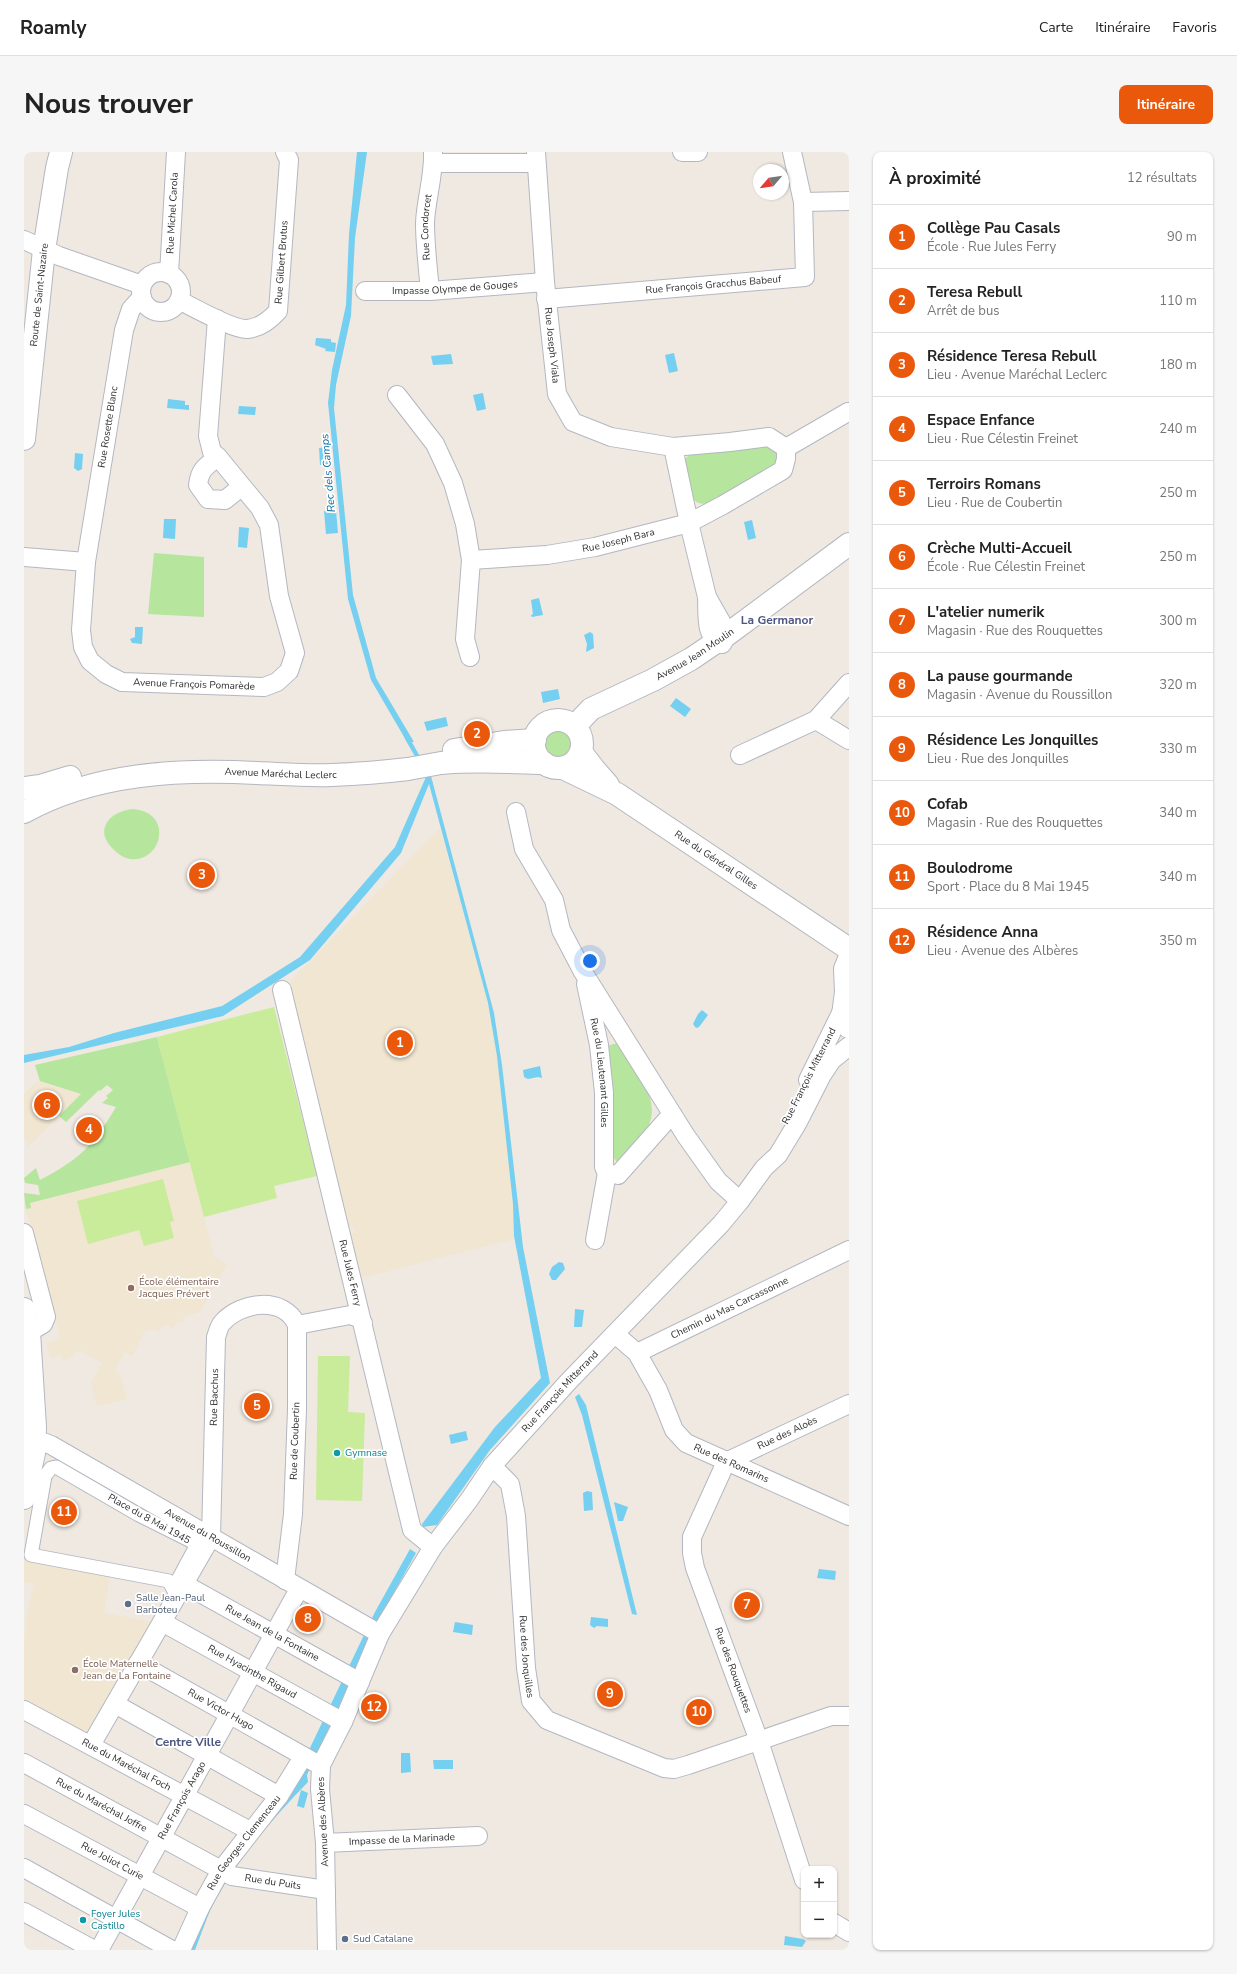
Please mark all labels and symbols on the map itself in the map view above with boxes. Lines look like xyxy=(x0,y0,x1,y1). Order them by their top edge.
north arrow xyxy=(753,164,789,200)
street label: Rue Michel Carola xyxy=(163,172,182,254)
street label: Rue Condorcet xyxy=(418,193,436,261)
street label: Rue Gilbert Brutus xyxy=(272,220,292,305)
street label: Route de Saint-Nazaire xyxy=(27,242,52,347)
street label: Rue François Gracchus Babeuf xyxy=(645,272,782,298)
street label: Impasse Olympe de Gouges xyxy=(392,277,518,298)
street label: Rue Joseph Viala xyxy=(541,307,563,384)
street label: Rue Rosette Blanc xyxy=(95,385,121,469)
water label: Rec dels Camps xyxy=(317,433,339,513)
street label: Rue Joseph Bara xyxy=(581,525,656,556)
district label: La Germanor xyxy=(741,612,813,628)
street label: Avenue Jean Moulin xyxy=(653,625,737,684)
street label: Avenue François Pomarède xyxy=(133,675,255,694)
pin: 2 xyxy=(464,719,490,749)
street label: Avenue Maréchal Leclerc xyxy=(224,765,337,782)
street label: Rue du Général Gilles xyxy=(671,827,761,893)
pin: 3 xyxy=(189,860,215,890)
your location xyxy=(580,951,600,971)
street label: Rue du Lieutenant Gilles xyxy=(586,1017,611,1128)
street label: Rue François Mitterrand xyxy=(779,1025,840,1127)
pin: 1 xyxy=(387,1028,413,1058)
pin: 6 xyxy=(34,1090,60,1120)
pin: 4 xyxy=(76,1115,102,1145)
street label: Rue Jules Ferry xyxy=(335,1238,365,1308)
street label: Chemin du Mas Carcassonne xyxy=(668,1273,791,1343)
place label: École élémentaire Jacques Prévert xyxy=(138,1275,219,1301)
marker: École élémentaire Jacques Prévert xyxy=(126,1283,136,1293)
street label: Rue François Mitterrand xyxy=(519,1348,602,1436)
street label: Rue Bacchus xyxy=(207,1368,222,1426)
pin: 5 xyxy=(244,1391,270,1421)
street label: Rue de Coubertin xyxy=(287,1402,303,1480)
street label: Rue des Aloès xyxy=(755,1413,820,1453)
street label: Rue des Romarins xyxy=(691,1440,771,1486)
place label: Gymnase xyxy=(345,1446,387,1460)
marker: Gymnase xyxy=(332,1448,342,1458)
street label: Place du 8 Mai 1945 xyxy=(105,1490,193,1548)
pin: 11 xyxy=(51,1497,77,1527)
street label: Avenue du Roussillon xyxy=(162,1505,254,1565)
pin: 7 xyxy=(734,1590,760,1620)
place label: Salle Jean-Paul Barboteu xyxy=(136,1591,205,1617)
marker: Salle Jean-Paul Barboteu xyxy=(123,1599,133,1609)
street label: Rue Jean de la Fontaine xyxy=(223,1601,322,1665)
pin: 8 xyxy=(295,1604,321,1634)
street label: Rue des Jonquilles xyxy=(516,1615,537,1699)
street label: Rue des Rouquettes xyxy=(711,1625,755,1715)
street label: Rue Hyacinthe Rigaud xyxy=(205,1642,299,1702)
place label: École Maternelle Jean de La Fontaine xyxy=(82,1657,171,1683)
marker: École Maternelle Jean de La Fontaine xyxy=(70,1665,80,1675)
pin: 9 xyxy=(597,1679,623,1709)
street label: Rue Victor Hugo xyxy=(185,1685,257,1734)
pin: 12 xyxy=(361,1692,387,1722)
pin: 10 xyxy=(686,1697,712,1727)
district label: Centre Ville xyxy=(155,1734,221,1750)
street label: Rue du Maréchal Foch xyxy=(79,1735,173,1794)
street label: Rue François Arago xyxy=(155,1758,209,1842)
street label: Rue du Maréchal Joffre xyxy=(53,1774,150,1836)
street label: Avenue des Albères xyxy=(314,1776,332,1867)
street label: Rue Georges Clemenceau xyxy=(204,1792,284,1893)
street label: Impasse de la Marinade xyxy=(348,1830,455,1849)
street label: Rue Joliot Curie xyxy=(78,1839,146,1884)
street label: Rue du Puits xyxy=(244,1871,302,1893)
place label: Foyer Jules Castillo xyxy=(91,1907,140,1933)
marker: Foyer Jules Castillo xyxy=(78,1915,88,1925)
place label: Sud Catalane xyxy=(353,1932,413,1946)
marker: Sud Catalane xyxy=(340,1934,350,1944)

